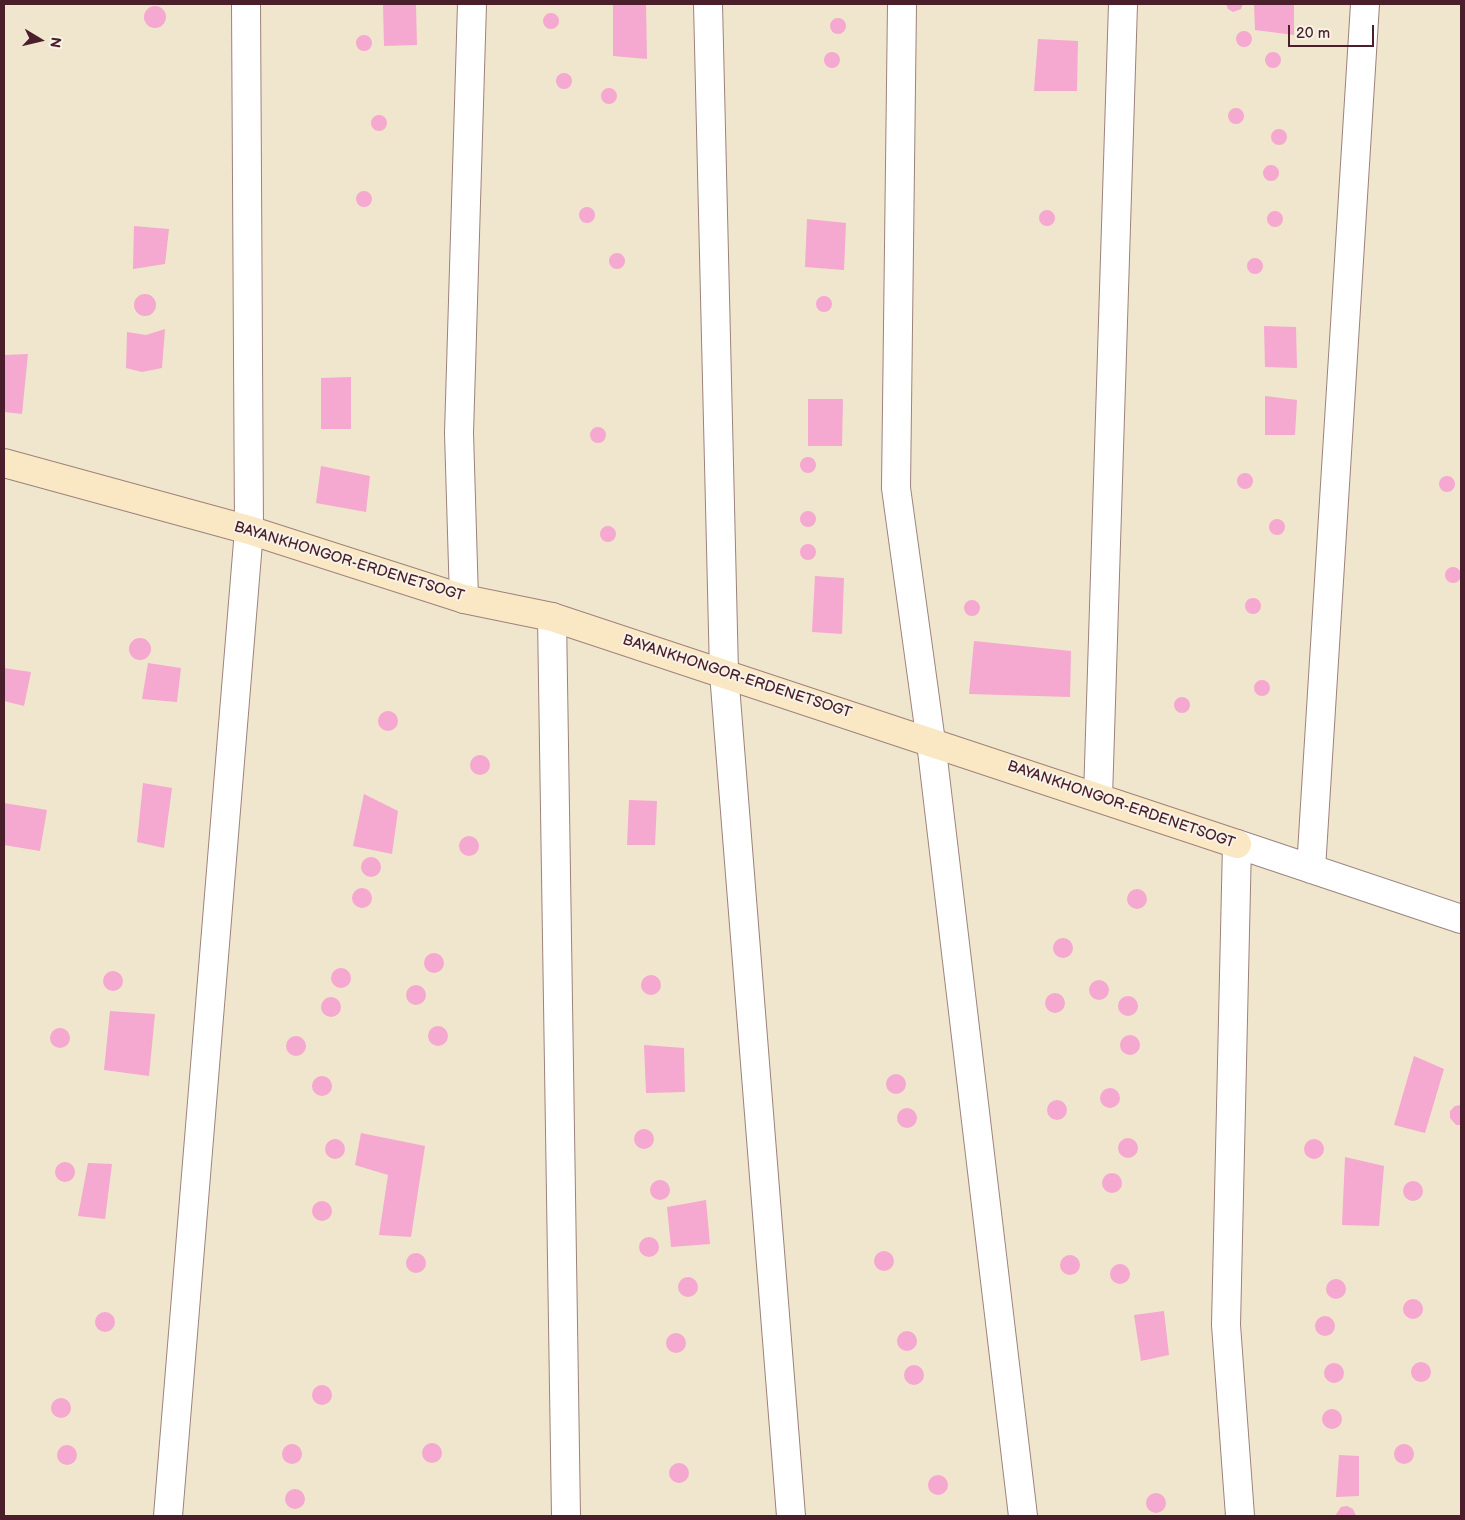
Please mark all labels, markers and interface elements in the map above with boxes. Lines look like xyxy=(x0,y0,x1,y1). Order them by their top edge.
north arrow xyxy=(15,15,65,65)
scale bar xyxy=(1290,15,1376,47)
text: 20 m xyxy=(1296,24,1330,43)
text: N xyxy=(46,36,65,49)
street label: BAYANKHONGOR-ERDENETSOGT xyxy=(232,518,466,606)
street label: BAYANKHONGOR-ERDENETSOGT xyxy=(620,631,854,723)
street label: BAYANKHONGOR-ERDENETSOGT xyxy=(1005,757,1237,853)

